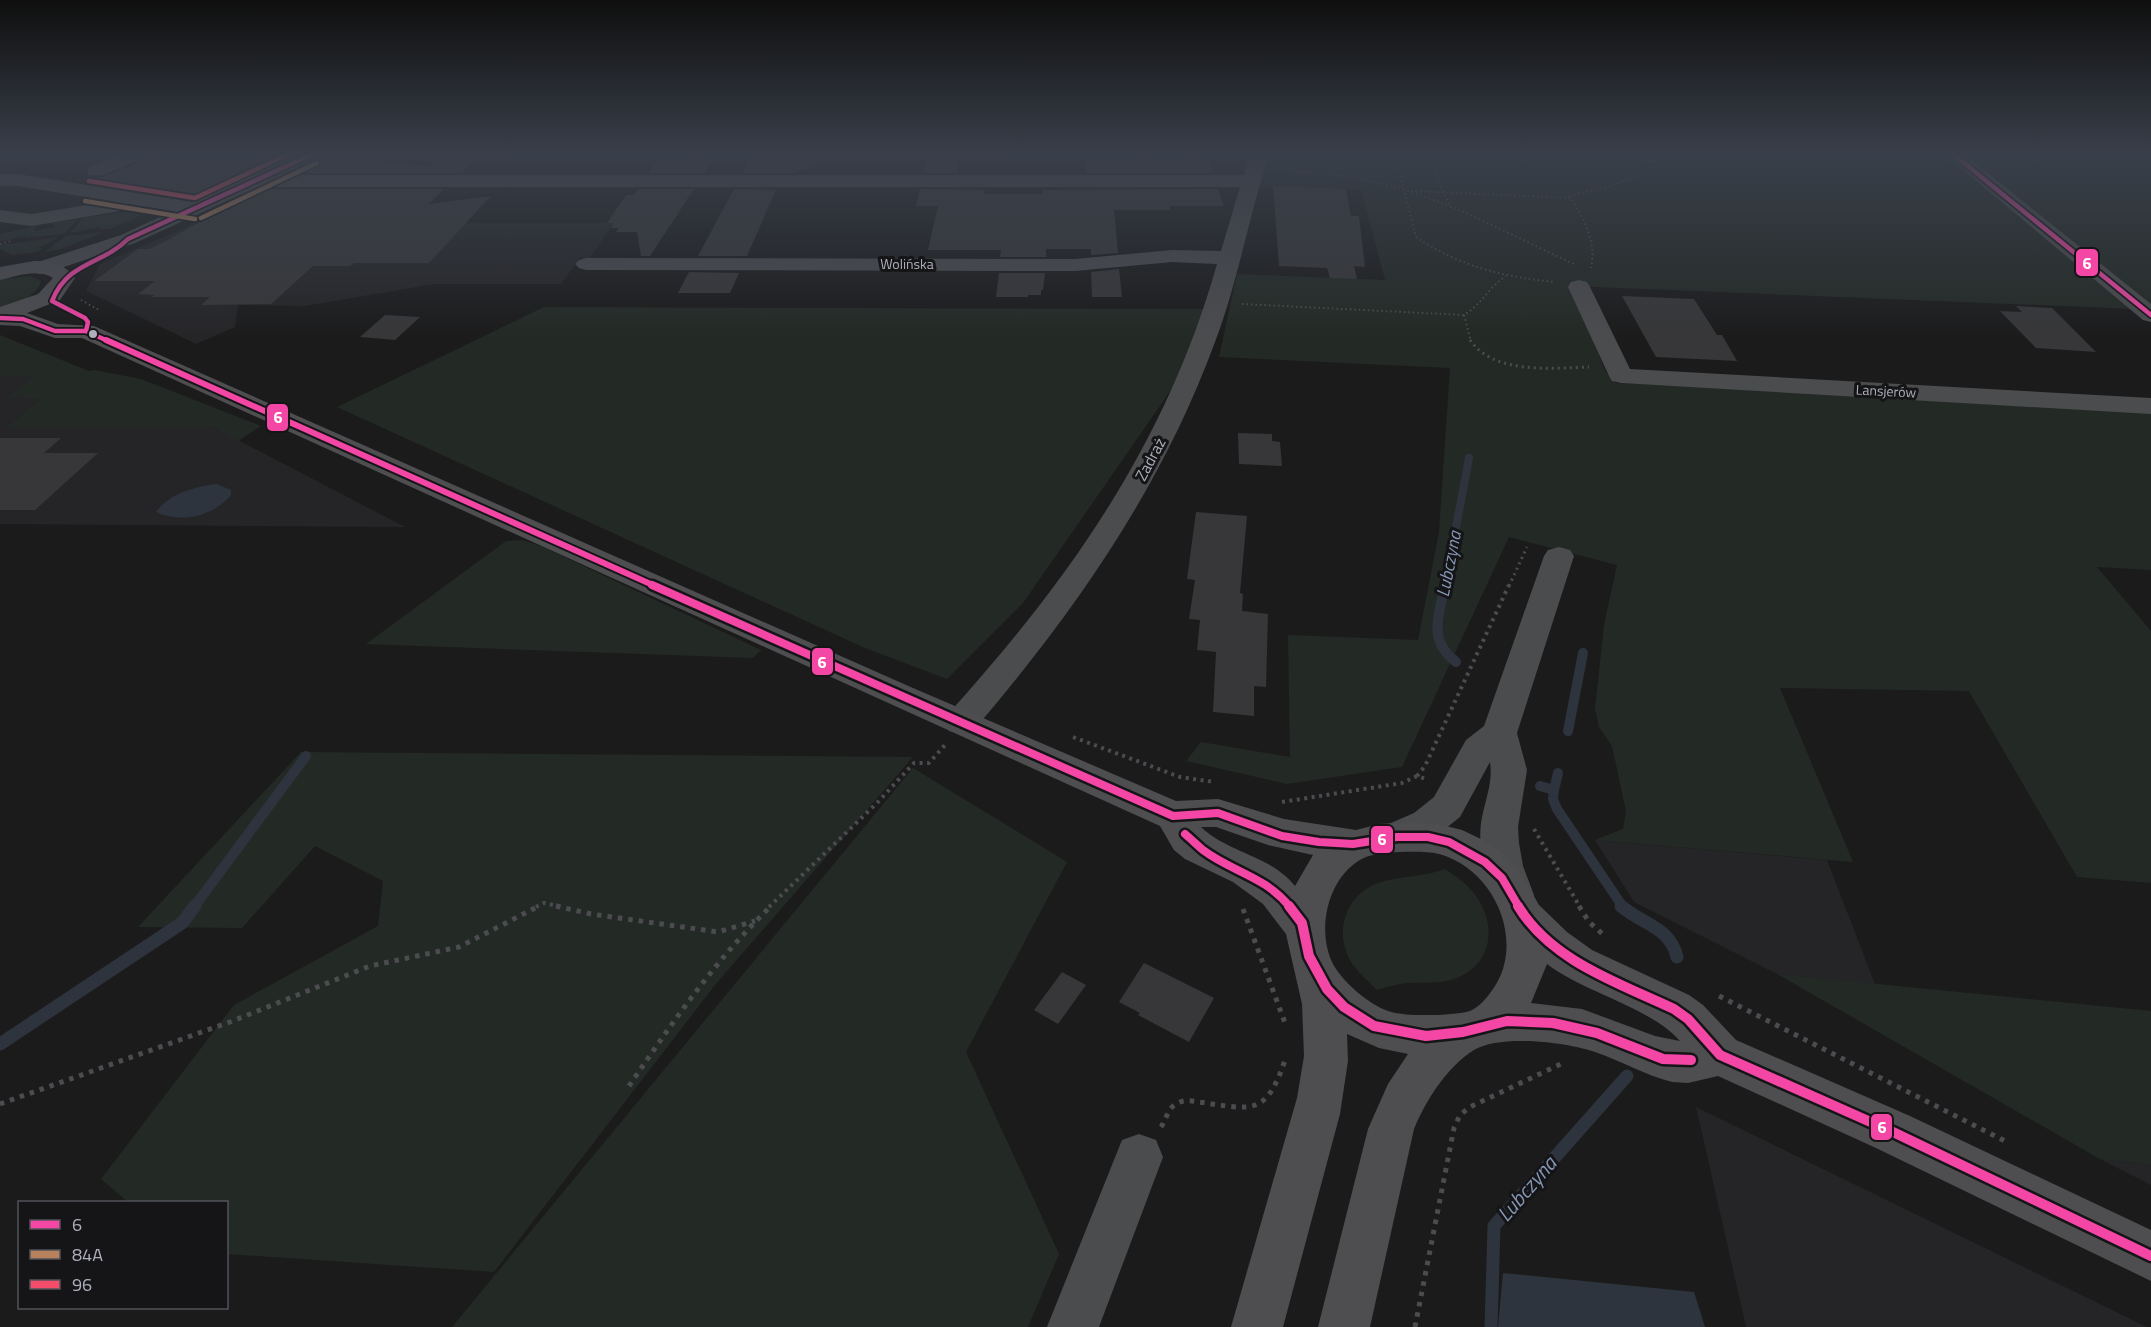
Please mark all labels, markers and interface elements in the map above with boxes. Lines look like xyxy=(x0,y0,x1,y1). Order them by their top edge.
line badge: 6 xyxy=(2075,248,2099,277)
text: 6 xyxy=(2083,251,2092,275)
street label: Wolińska xyxy=(880,253,934,274)
unlabelled marker xyxy=(87,328,99,340)
street label: Lansjerów xyxy=(1855,378,1917,403)
line badge: 6 xyxy=(266,403,289,432)
text: 6 xyxy=(274,405,283,429)
street label: Zadraż xyxy=(1129,433,1171,485)
water label: Lubczyna xyxy=(1429,528,1468,599)
line badge: 6 xyxy=(811,647,834,676)
text: 6 xyxy=(818,650,827,674)
line badge: 6 xyxy=(1370,825,1394,854)
text: 6 xyxy=(1378,827,1387,851)
line badge: 6 xyxy=(1870,1113,1893,1141)
text: 6 xyxy=(1878,1115,1887,1139)
water label: Lubczyna xyxy=(1489,1147,1565,1228)
legend xyxy=(18,1201,228,1309)
text: 6 xyxy=(72,1211,82,1238)
text: 84A xyxy=(72,1241,103,1268)
text: 96 xyxy=(72,1271,92,1298)

